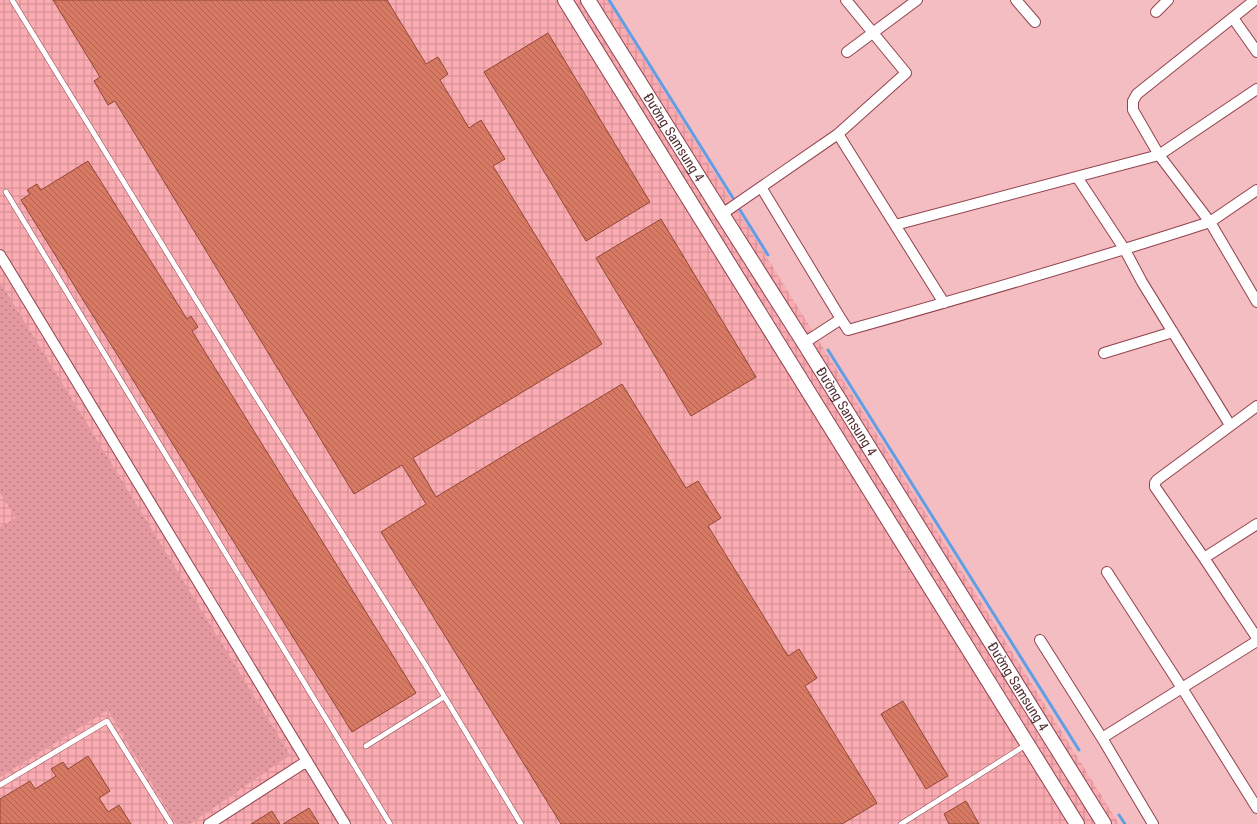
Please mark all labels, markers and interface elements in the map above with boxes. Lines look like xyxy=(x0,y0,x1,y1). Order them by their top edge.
street label: Đường Samsung 4 xyxy=(640,90,708,185)
street label: Đường Samsung 4 xyxy=(813,364,880,459)
street label: Đường Samsung 4 xyxy=(985,639,1052,734)

